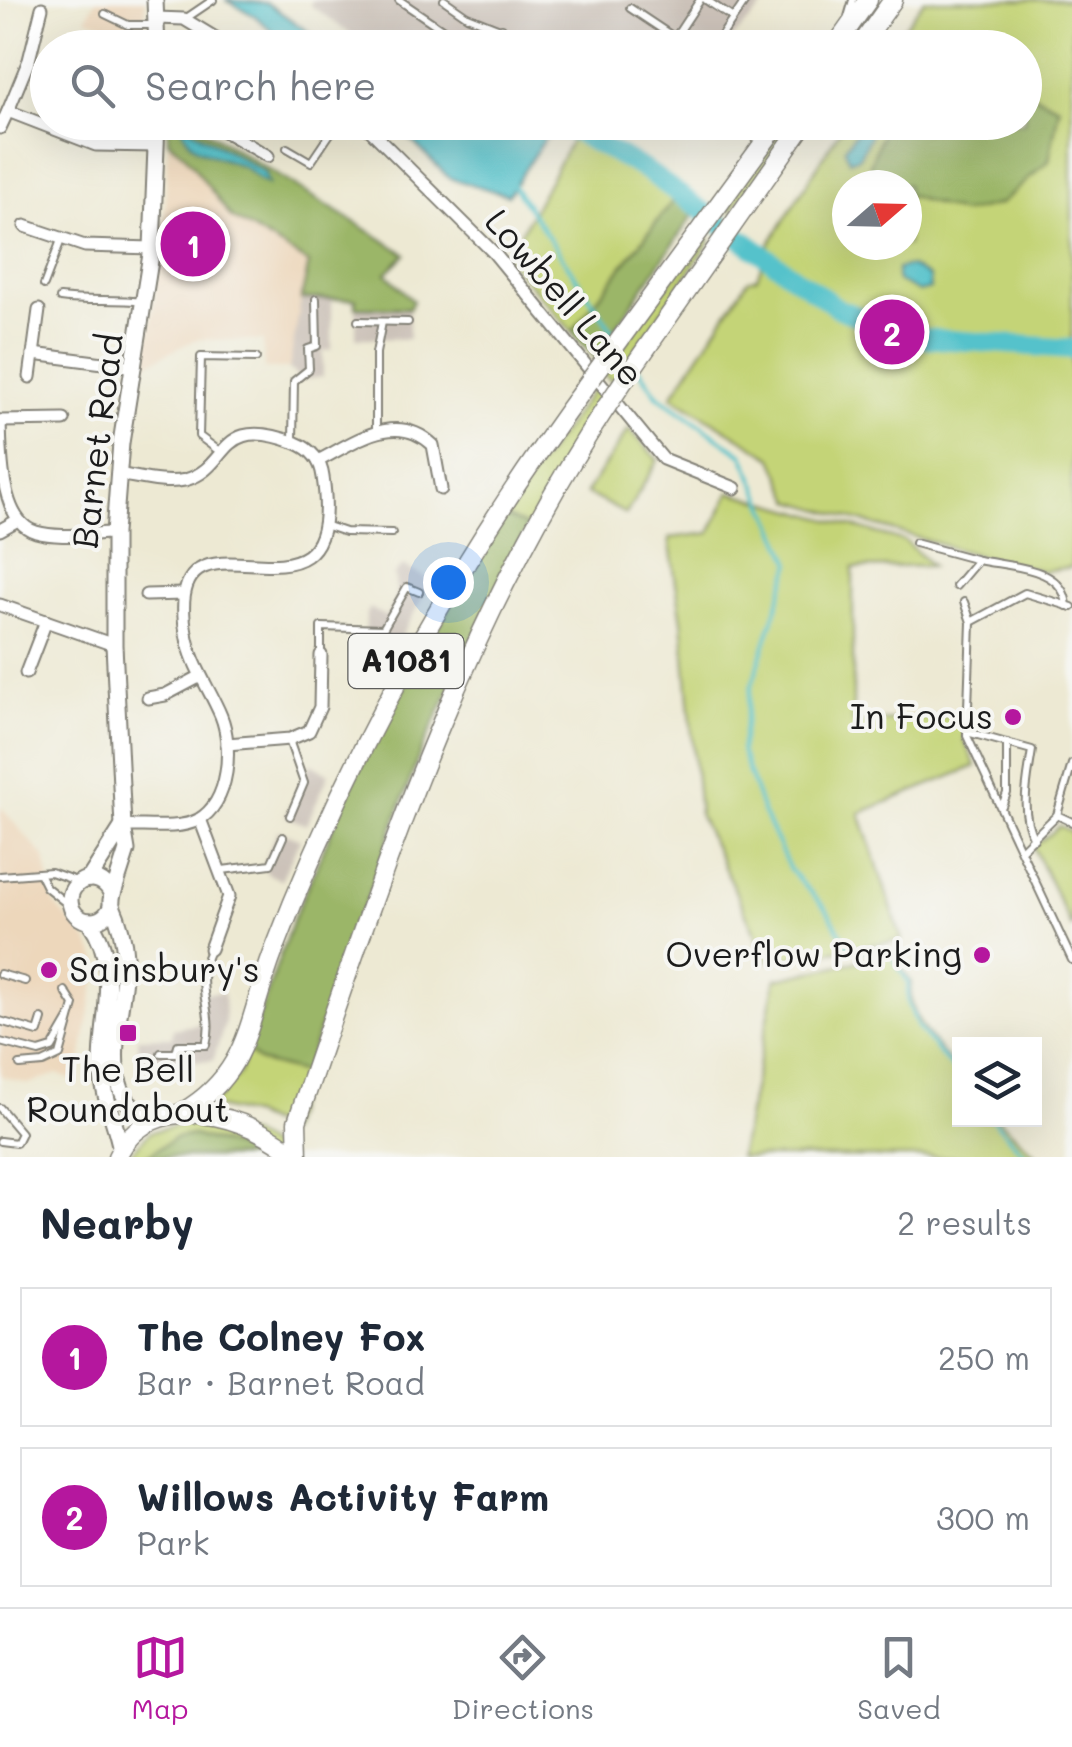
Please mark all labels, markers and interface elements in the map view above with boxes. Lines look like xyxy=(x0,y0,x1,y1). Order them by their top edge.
search box xyxy=(30,30,1042,140)
icon: search xyxy=(65,58,120,113)
text: Search here xyxy=(145,60,376,110)
north arrow xyxy=(832,170,922,260)
street label: Lowbell Lane xyxy=(476,198,655,395)
pin: 1 xyxy=(160,206,226,282)
pin: 2 xyxy=(860,294,924,370)
street label: Barnet Road xyxy=(60,331,132,551)
your location xyxy=(423,557,474,608)
road number: A1081 xyxy=(348,634,464,688)
place label: In Focus xyxy=(850,692,993,738)
marker: In Focus xyxy=(1002,706,1024,728)
place label: Overflow Parking xyxy=(665,930,962,976)
marker: Overflow Parking xyxy=(971,944,993,966)
place label: Sainsbury's xyxy=(69,945,260,991)
marker: Sainsbury's xyxy=(38,959,60,981)
marker: The Bell Roundabout xyxy=(117,1022,139,1044)
map controls xyxy=(952,1037,1042,1127)
button: layers xyxy=(952,1037,1042,1127)
place label: The Bell Roundabout xyxy=(26,1045,230,1131)
text: Nearby xyxy=(40,1195,194,1250)
text: 2 results xyxy=(897,1201,1032,1243)
text: The Colney Fox xyxy=(137,1311,426,1361)
text: 1 xyxy=(67,1336,82,1378)
text: 250 m xyxy=(938,1336,1030,1378)
text: Bar · Barnet Road xyxy=(137,1361,425,1403)
text: Willows Activity Farm xyxy=(137,1471,549,1521)
text: 2 xyxy=(66,1496,83,1538)
text: 300 m xyxy=(936,1496,1030,1538)
text: Park xyxy=(137,1521,210,1563)
tab: Map xyxy=(132,1630,189,1726)
tab: Directions xyxy=(452,1630,594,1726)
tab: Saved xyxy=(857,1630,940,1726)

